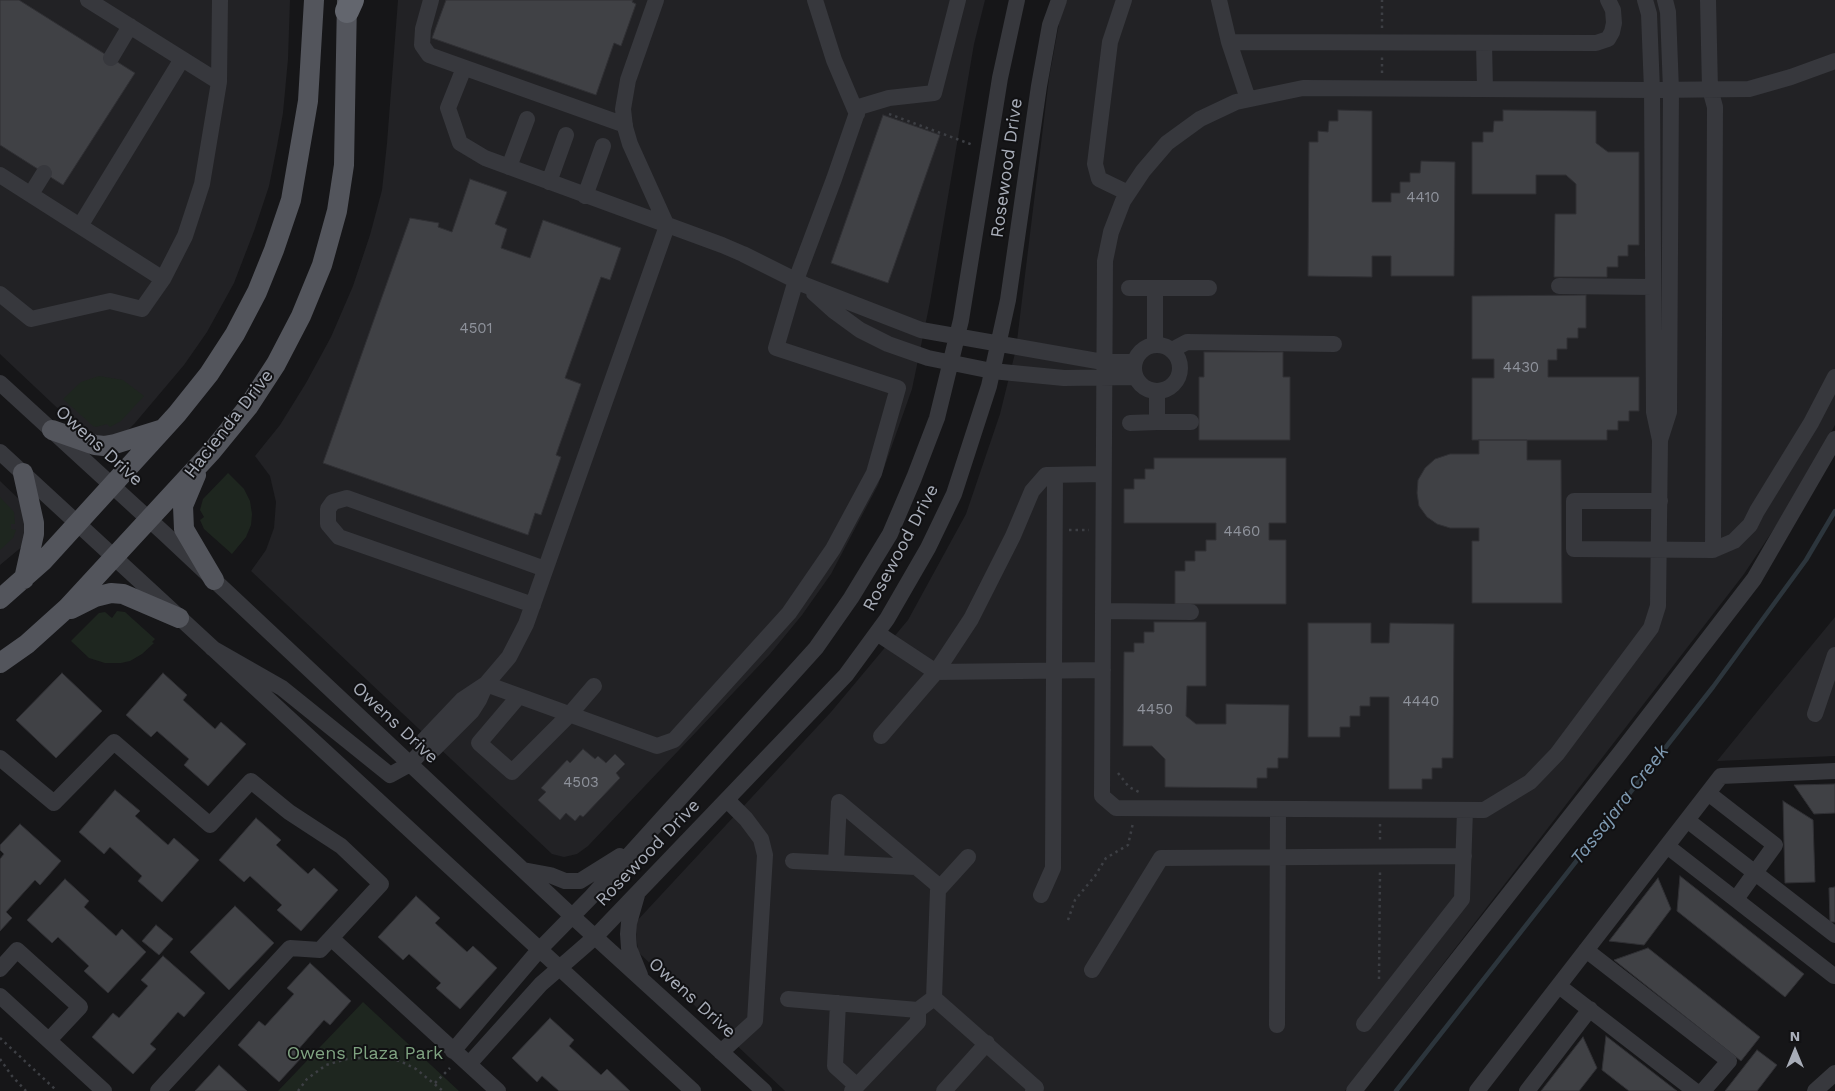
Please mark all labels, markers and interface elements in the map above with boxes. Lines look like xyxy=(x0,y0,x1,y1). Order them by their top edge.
street label: Rosewood Drive xyxy=(987,97,1027,239)
house number: 4410 xyxy=(1406,189,1440,207)
house number: 4501 xyxy=(459,320,493,338)
house number: 4430 xyxy=(1503,359,1539,377)
street label: Hacienda Drive xyxy=(180,365,278,483)
street label: Owens Drive xyxy=(51,401,147,491)
street label: Rosewood Drive xyxy=(858,481,944,615)
house number: 4460 xyxy=(1224,523,1260,541)
street label: Owens Drive xyxy=(347,678,443,768)
house number: 4440 xyxy=(1403,693,1439,711)
house number: 4450 xyxy=(1137,701,1173,719)
water label: Tassajara Creek xyxy=(1566,741,1674,869)
house number: 4503 xyxy=(563,774,599,792)
street label: Rosewood Drive xyxy=(591,795,705,911)
street label: Owens Drive xyxy=(644,953,740,1043)
north arrow xyxy=(1770,1026,1820,1076)
text: N xyxy=(1790,1028,1800,1044)
park label: Owens Plaza Park xyxy=(287,1043,443,1065)

